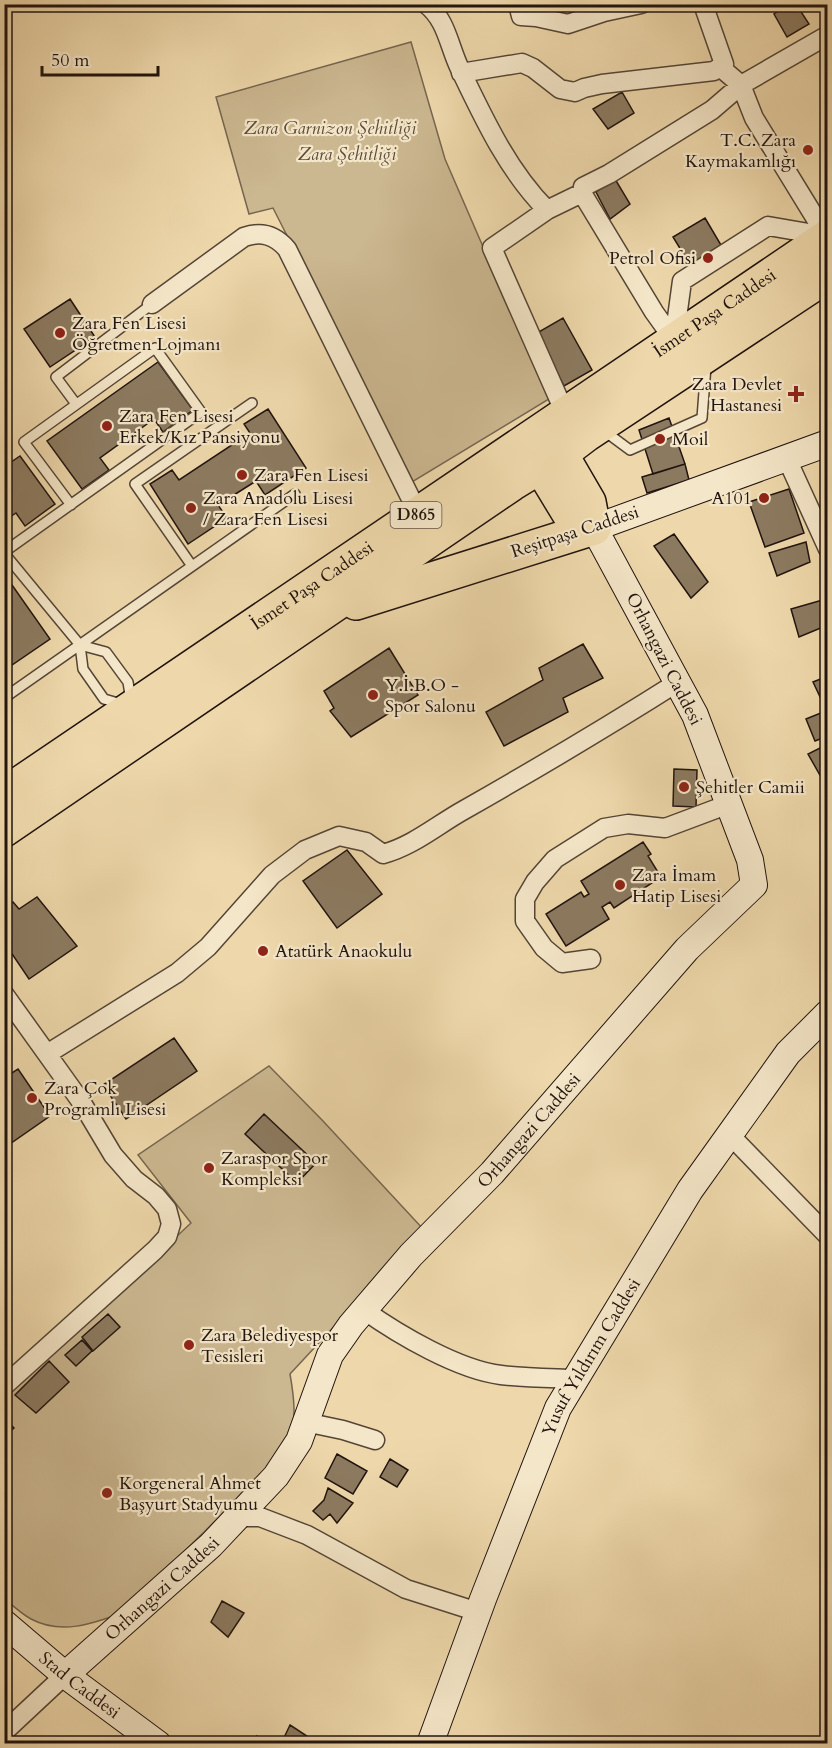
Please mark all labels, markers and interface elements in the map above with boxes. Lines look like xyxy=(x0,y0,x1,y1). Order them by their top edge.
scale bar xyxy=(42,39,158,77)
text: 50 m xyxy=(51,48,90,73)
park label: Zara Garnizon Şehitliği xyxy=(244,116,417,141)
place label: T.C. Zara Kaymakamlığı xyxy=(685,128,796,174)
park label: Zara Şehitliği xyxy=(298,142,397,167)
marker: T.C. Zara Kaymakamlığı xyxy=(801,143,815,157)
place label: Petrol Ofisi xyxy=(609,246,696,271)
marker: Petrol Ofisi xyxy=(701,251,715,265)
street label: İsmet Paşa Caddesi xyxy=(648,262,781,363)
place label: Zara Fen Lisesi Öğretmen Lojmanı xyxy=(72,311,221,357)
marker: Zara Fen Lisesi Öğretmen Lojmanı xyxy=(53,326,67,340)
place label: Zara Devlet Hastanesi xyxy=(692,372,782,418)
marker: Zara Devlet Hastanesi xyxy=(787,385,805,403)
place label: Zara Fen Lisesi Erkek/Kız Pansiyonu xyxy=(119,404,280,450)
marker: Zara Fen Lisesi Erkek/Kız Pansiyonu xyxy=(100,419,114,433)
place label: Moil xyxy=(672,427,709,452)
marker: Moil xyxy=(653,432,667,446)
place label: Zara Fen Lisesi xyxy=(254,463,369,488)
marker: Zara Fen Lisesi xyxy=(235,468,249,482)
place label: Zara Anadolu Lisesi / Zara Fen Lisesi xyxy=(203,486,353,532)
place label: A101 xyxy=(712,486,752,511)
marker: A101 xyxy=(757,491,771,505)
street label: Reşitpaşa Caddesi xyxy=(508,500,642,564)
marker: Zara Anadolu Lisesi / Zara Fen Lisesi xyxy=(184,501,198,515)
road number: D865 xyxy=(390,502,442,528)
street label: İsmet Paşa Caddesi xyxy=(246,535,378,636)
street label: Orhangazi Caddesi xyxy=(620,588,708,730)
place label: Y.İ.B.O - Spor Salonu xyxy=(385,673,476,719)
marker: Y.İ.B.O - Spor Salonu xyxy=(366,688,380,702)
place label: Şehitler Camii xyxy=(696,775,805,800)
marker: Şehitler Camii xyxy=(677,780,691,794)
place label: Zara İmam Hatip Lisesi xyxy=(632,863,721,909)
marker: Zara İmam Hatip Lisesi xyxy=(613,878,627,892)
place label: Atatürk Anaokulu xyxy=(275,939,412,964)
marker: Atatürk Anaokulu xyxy=(256,944,270,958)
street label: Orhangazi Caddesi xyxy=(471,1067,586,1194)
place label: Zara Çok Programlı Lisesi xyxy=(44,1076,166,1122)
marker: Zara Çok Programlı Lisesi xyxy=(25,1091,39,1105)
place label: Zaraspor Spor Kompleksi xyxy=(221,1146,328,1192)
marker: Zaraspor Spor Kompleksi xyxy=(202,1161,216,1175)
street label: Yusuf Yıldırım Caddesi xyxy=(536,1273,646,1440)
place label: Zara Belediyespor Tesisleri xyxy=(201,1323,339,1369)
marker: Zara Belediyespor Tesisleri xyxy=(182,1338,196,1352)
place label: Korgeneral Ahmet Başyurt Stadyumu xyxy=(119,1471,261,1517)
marker: Korgeneral Ahmet Başyurt Stadyumu xyxy=(100,1486,114,1500)
street label: Orhangazi Caddesi xyxy=(99,1531,225,1646)
street label: Stad Caddesi xyxy=(34,1646,126,1725)

